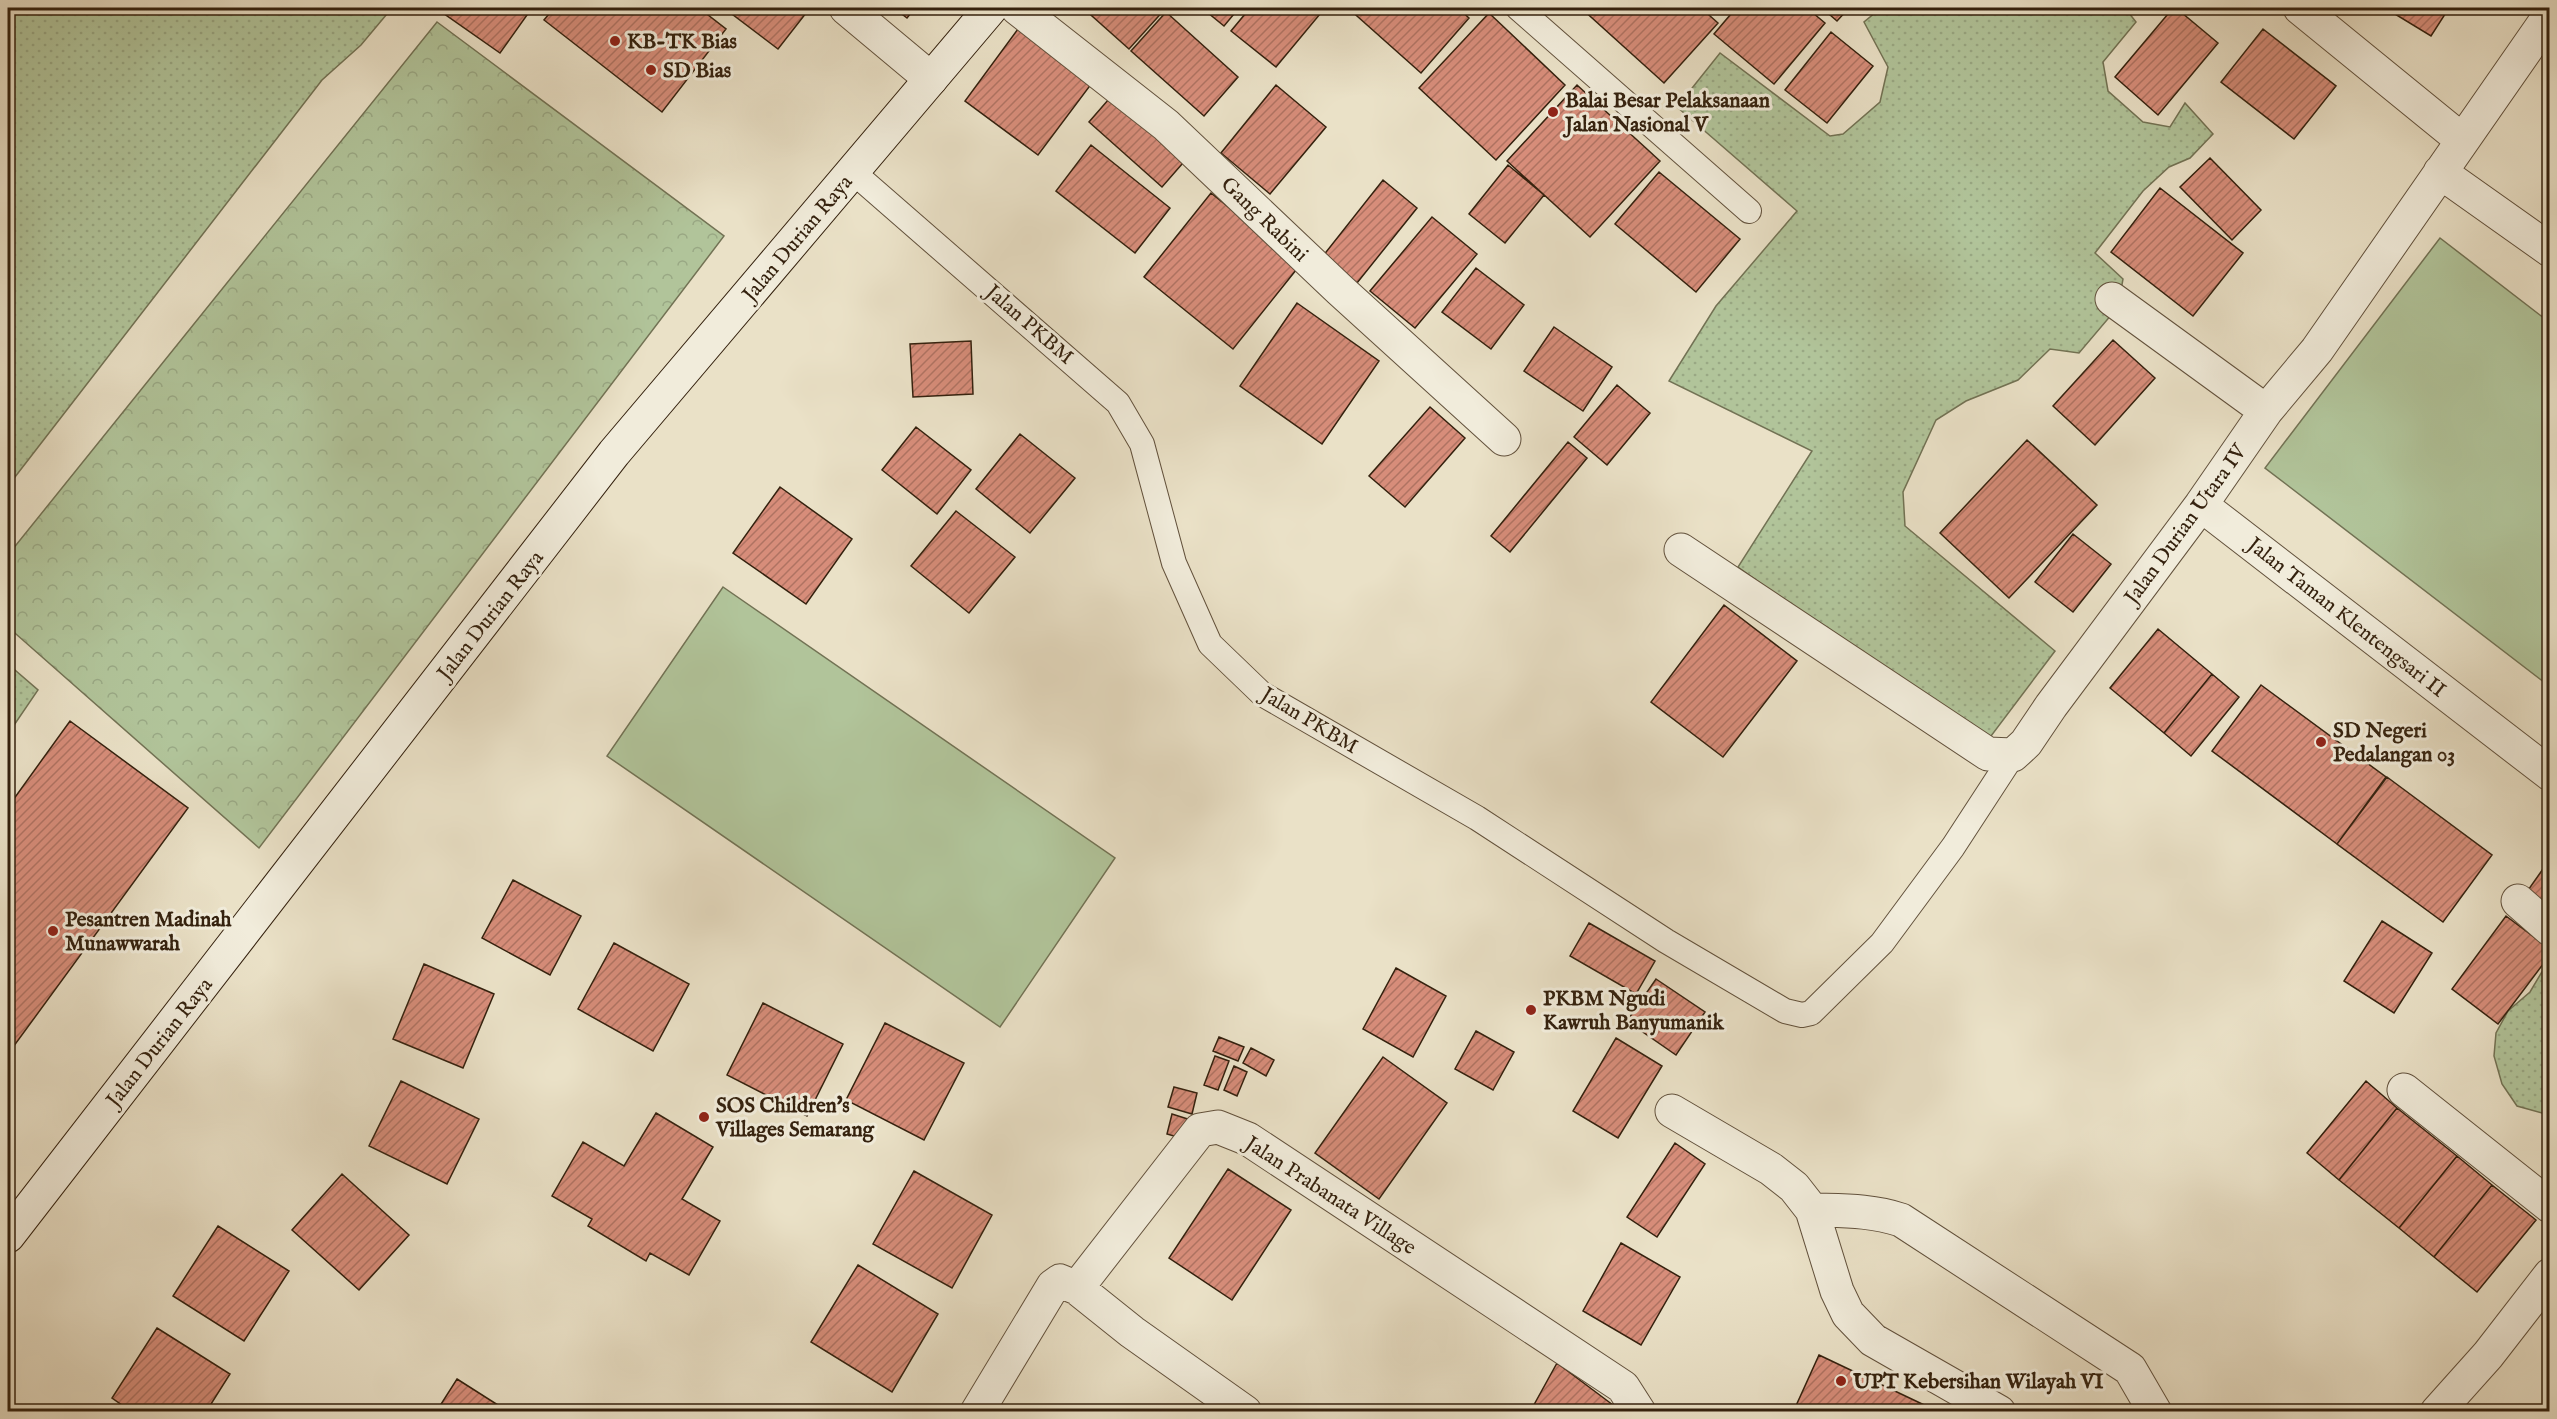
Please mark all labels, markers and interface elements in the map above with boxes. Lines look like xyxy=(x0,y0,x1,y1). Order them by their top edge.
place label: KB-TK Bias xyxy=(627,29,737,56)
marker: KB-TK Bias xyxy=(608,34,622,48)
place label: SD Bias xyxy=(663,58,731,85)
marker: SD Bias xyxy=(644,63,658,77)
place label: Balai Besar Pelaksanaan Jalan Nasional V xyxy=(1562,88,1770,139)
marker: Balai Besar Pelaksanaan Jalan Nasional V xyxy=(1546,105,1560,119)
street label: Jalan Durian Raya xyxy=(736,169,860,310)
street label: Gang Rabini xyxy=(1214,172,1313,269)
street label: Jalan PKBM xyxy=(978,278,1079,371)
street label: Jalan Durian Utara IV xyxy=(2118,439,2254,612)
street label: Jalan Taman Klentengsari II xyxy=(2240,531,2451,704)
street label: Jalan Durian Raya xyxy=(431,545,551,688)
street label: Jalan PKBM xyxy=(1254,681,1363,761)
place label: SD Negeri Pedalangan 03 xyxy=(2333,718,2455,769)
marker: SD Negeri Pedalangan 03 xyxy=(2314,735,2328,749)
place label: Pesantren Madinah Munawwarah xyxy=(65,907,232,958)
marker: Pesantren Madinah Munawwarah xyxy=(46,924,60,938)
street label: Jalan Durian Raya xyxy=(100,972,220,1115)
place label: PKBM Ngudi Kawruh Banyumanik xyxy=(1543,986,1724,1037)
marker: PKBM Ngudi Kawruh Banyumanik xyxy=(1524,1003,1538,1017)
place label: SOS Children's Villages Semarang xyxy=(715,1093,875,1144)
marker: SOS Children's Villages Semarang xyxy=(697,1110,711,1124)
street label: Jalan Prabanata Village xyxy=(1238,1130,1421,1262)
place label: UPT Kebersihan Wilayah VI xyxy=(1852,1369,2104,1396)
marker: UPT Kebersihan Wilayah VI xyxy=(1834,1374,1848,1388)

